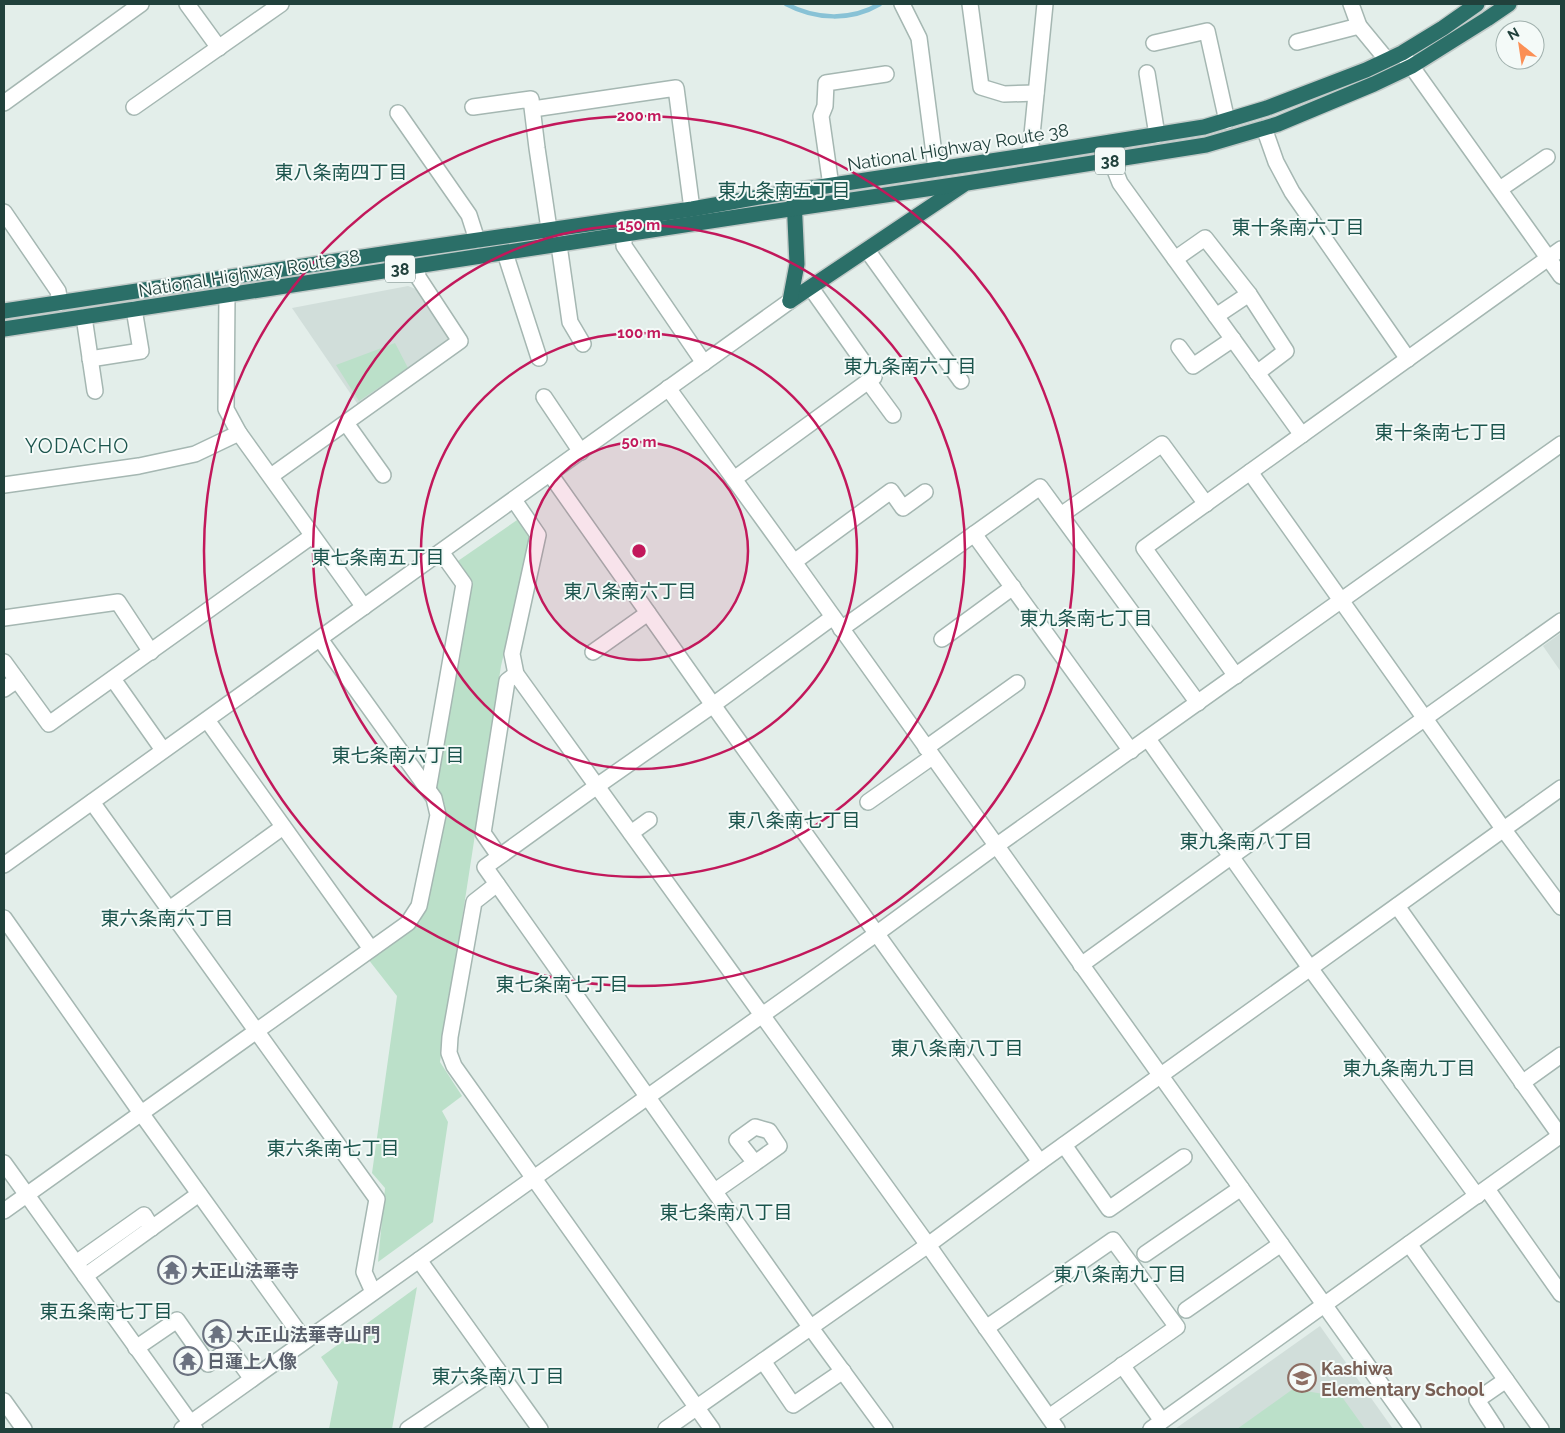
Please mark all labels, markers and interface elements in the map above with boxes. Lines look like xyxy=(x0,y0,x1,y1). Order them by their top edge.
north arrow xyxy=(1495,20,1545,70)
text: N xyxy=(1505,24,1522,43)
text: 200 m xyxy=(617,107,661,125)
street label: National Highway Route 38 xyxy=(846,119,1070,175)
road number: 38 xyxy=(1095,148,1125,175)
district label: 東八条南四丁目 xyxy=(274,161,408,183)
district label: 東九条南五丁目 xyxy=(717,179,851,201)
text: 150 m xyxy=(618,216,660,234)
district label: 東十条南六丁目 xyxy=(1231,216,1365,238)
street label: National Highway Route 38 xyxy=(137,245,361,301)
road number: 38 xyxy=(385,255,415,282)
text: 100 m xyxy=(617,324,661,342)
district label: 東九条南六丁目 xyxy=(843,355,977,377)
district label: 東十条南七丁目 xyxy=(1374,421,1508,443)
text: 50 m xyxy=(621,433,657,451)
district label: YODACHO xyxy=(25,434,129,458)
centre of rings xyxy=(630,542,648,560)
district label: 東七条南五丁目 xyxy=(311,546,445,568)
district label: 東八条南六丁目 xyxy=(563,580,697,602)
district label: 東九条南七丁目 xyxy=(1019,607,1153,629)
district label: 東七条南六丁目 xyxy=(331,744,465,766)
district label: 東八条南七丁目 xyxy=(727,809,861,831)
district label: 東九条南八丁目 xyxy=(1179,830,1313,852)
district label: 東六条南六丁目 xyxy=(100,907,234,929)
district label: 東七条南七丁目 xyxy=(495,973,629,995)
district label: 東八条南八丁目 xyxy=(890,1037,1024,1059)
district label: 東九条南九丁目 xyxy=(1342,1057,1476,1079)
district label: 東六条南七丁目 xyxy=(266,1137,400,1159)
district label: 東七条南八丁目 xyxy=(659,1201,793,1223)
temple icon: 大正山法華寺 xyxy=(157,1255,187,1285)
place label: 大正山法華寺 xyxy=(191,1260,299,1281)
district label: 東八条南九丁目 xyxy=(1053,1263,1187,1285)
district label: 東五条南七丁目 xyxy=(39,1300,173,1322)
temple icon: 大正山法華寺山門 xyxy=(202,1319,232,1349)
place label: 大正山法華寺山門 xyxy=(236,1324,380,1345)
temple icon: 日蓮上人像 xyxy=(173,1346,203,1376)
place label: 日蓮上人像 xyxy=(207,1351,297,1372)
place label: Kashiwa Elementary School xyxy=(1321,1358,1485,1400)
school or university icon: Kashiwa Elementary School xyxy=(1287,1363,1317,1393)
district label: 東六条南八丁目 xyxy=(431,1365,565,1387)

